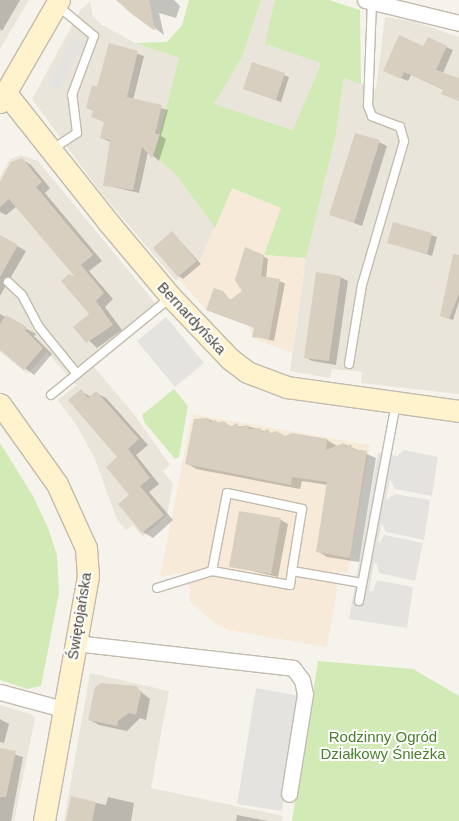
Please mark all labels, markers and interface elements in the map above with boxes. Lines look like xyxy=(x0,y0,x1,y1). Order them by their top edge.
street label: Bernardyńska xyxy=(154,278,230,358)
street label: Świętojańska xyxy=(63,571,95,661)
park label: Rodzinny Ogród Działkowy Śnieżka xyxy=(320,727,446,762)

